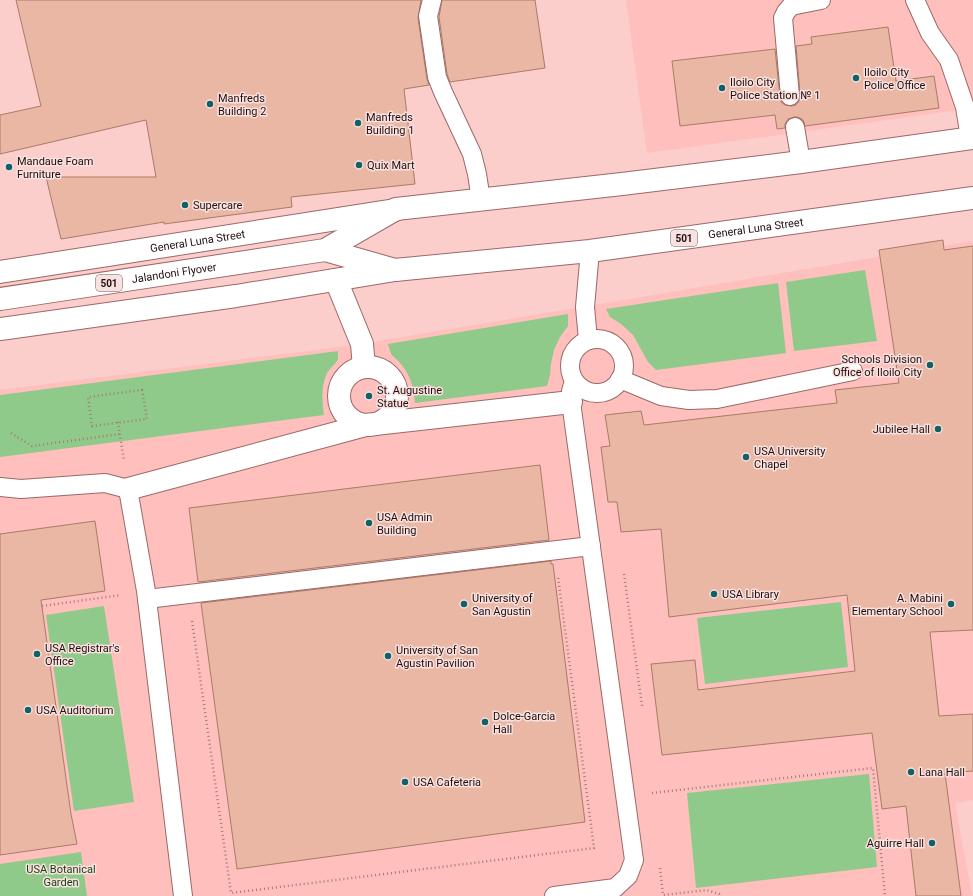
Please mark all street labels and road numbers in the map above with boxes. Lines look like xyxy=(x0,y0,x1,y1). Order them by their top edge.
street label: General Luna Street xyxy=(707,215,804,241)
street label: General Luna Street xyxy=(149,227,246,255)
road number: 501 xyxy=(671,230,697,246)
street label: Jalandoni Flyover xyxy=(131,260,218,286)
road number: 501 xyxy=(96,275,122,291)

